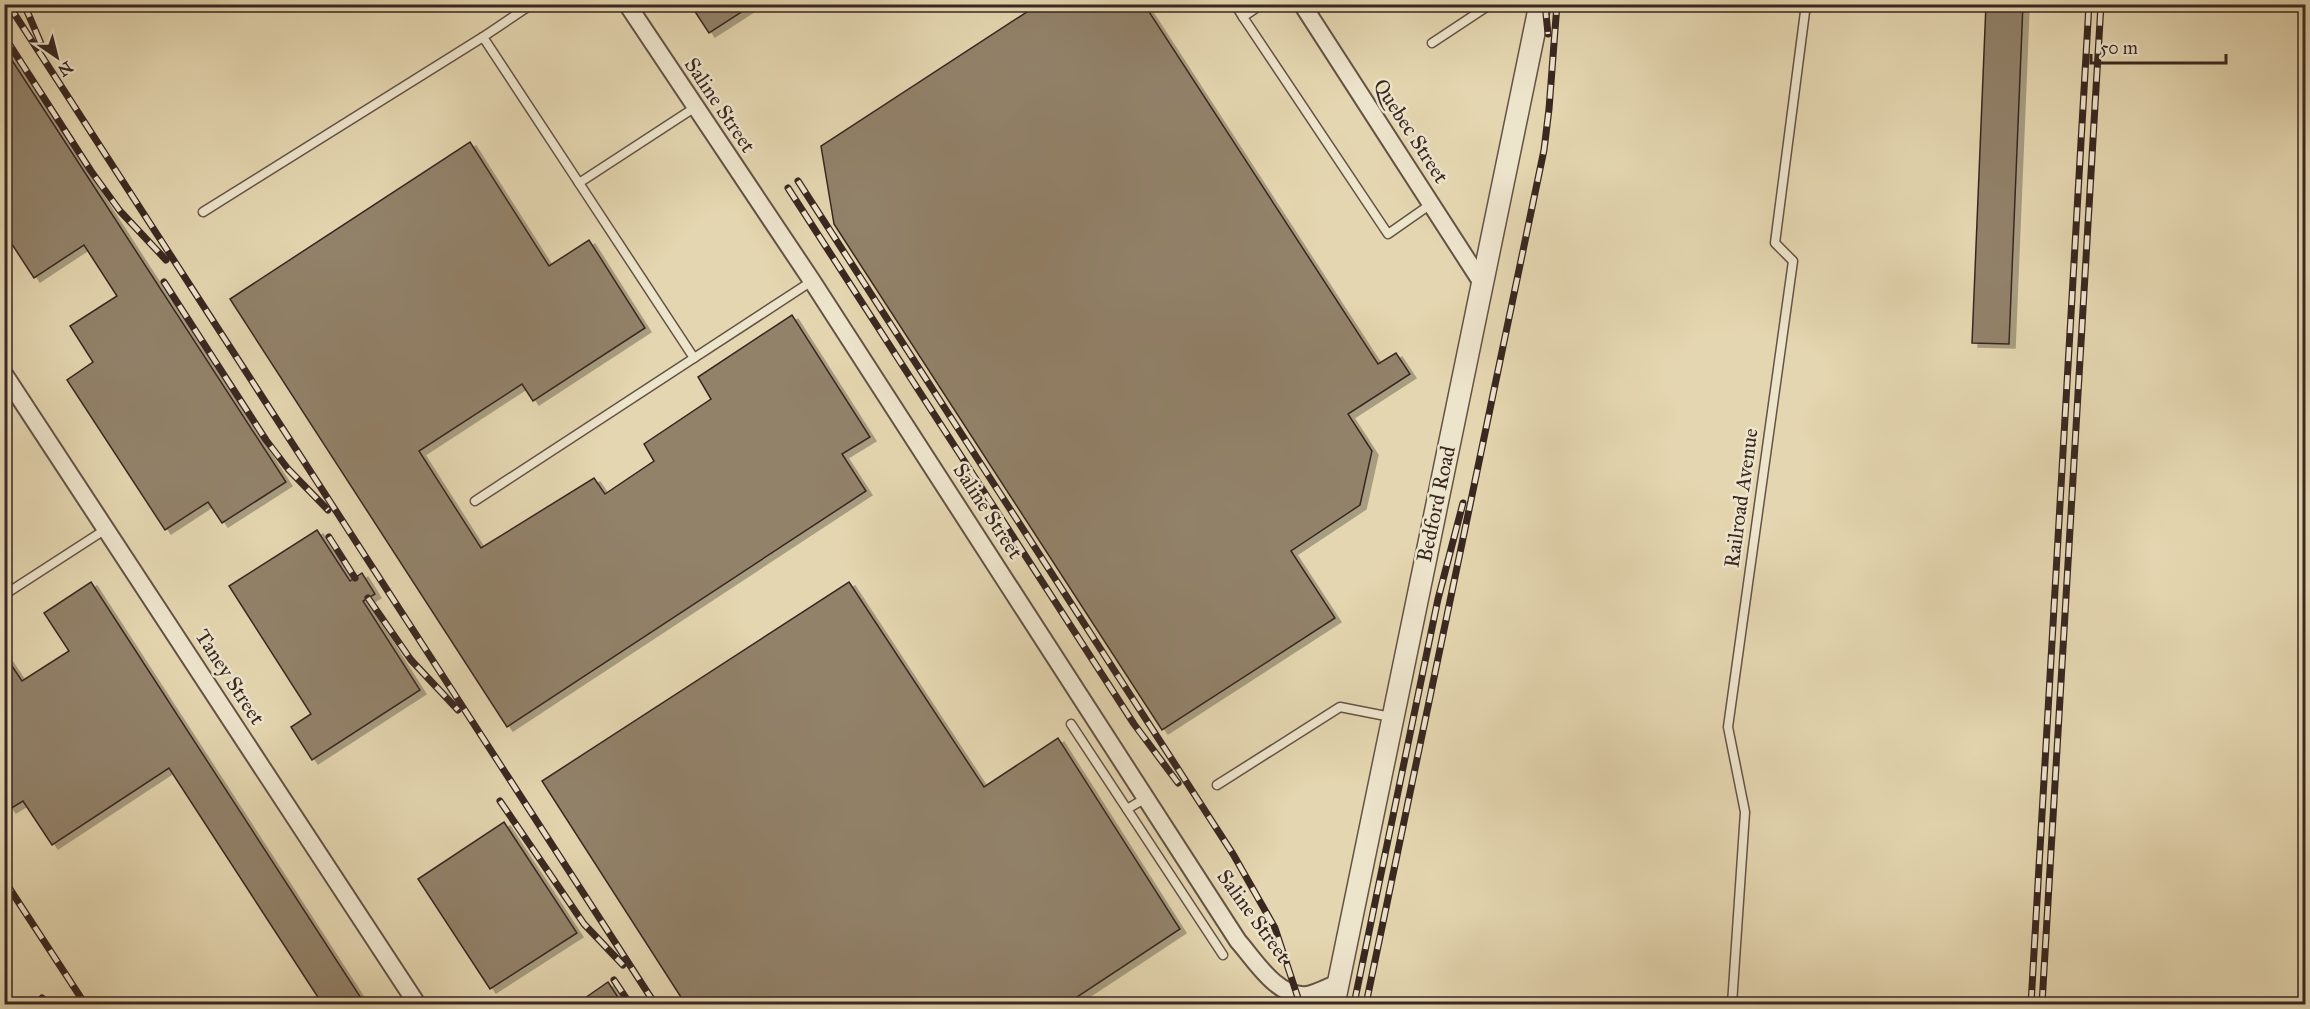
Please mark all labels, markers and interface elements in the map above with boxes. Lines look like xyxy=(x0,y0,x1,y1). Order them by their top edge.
north arrow xyxy=(27,27,87,87)
scale bar xyxy=(2091,27,2226,65)
text: 50 m xyxy=(2100,37,2138,59)
street label: Saline Street xyxy=(679,52,762,158)
text: N xyxy=(54,57,76,81)
street label: Quebec Street xyxy=(1368,74,1455,189)
street label: Railroad Avenue xyxy=(1718,426,1764,569)
street label: Bedford Road xyxy=(1411,443,1461,565)
street label: Saline Street xyxy=(947,458,1029,564)
street label: Taney Street xyxy=(190,624,271,730)
street label: Saline Street xyxy=(1211,864,1297,968)

